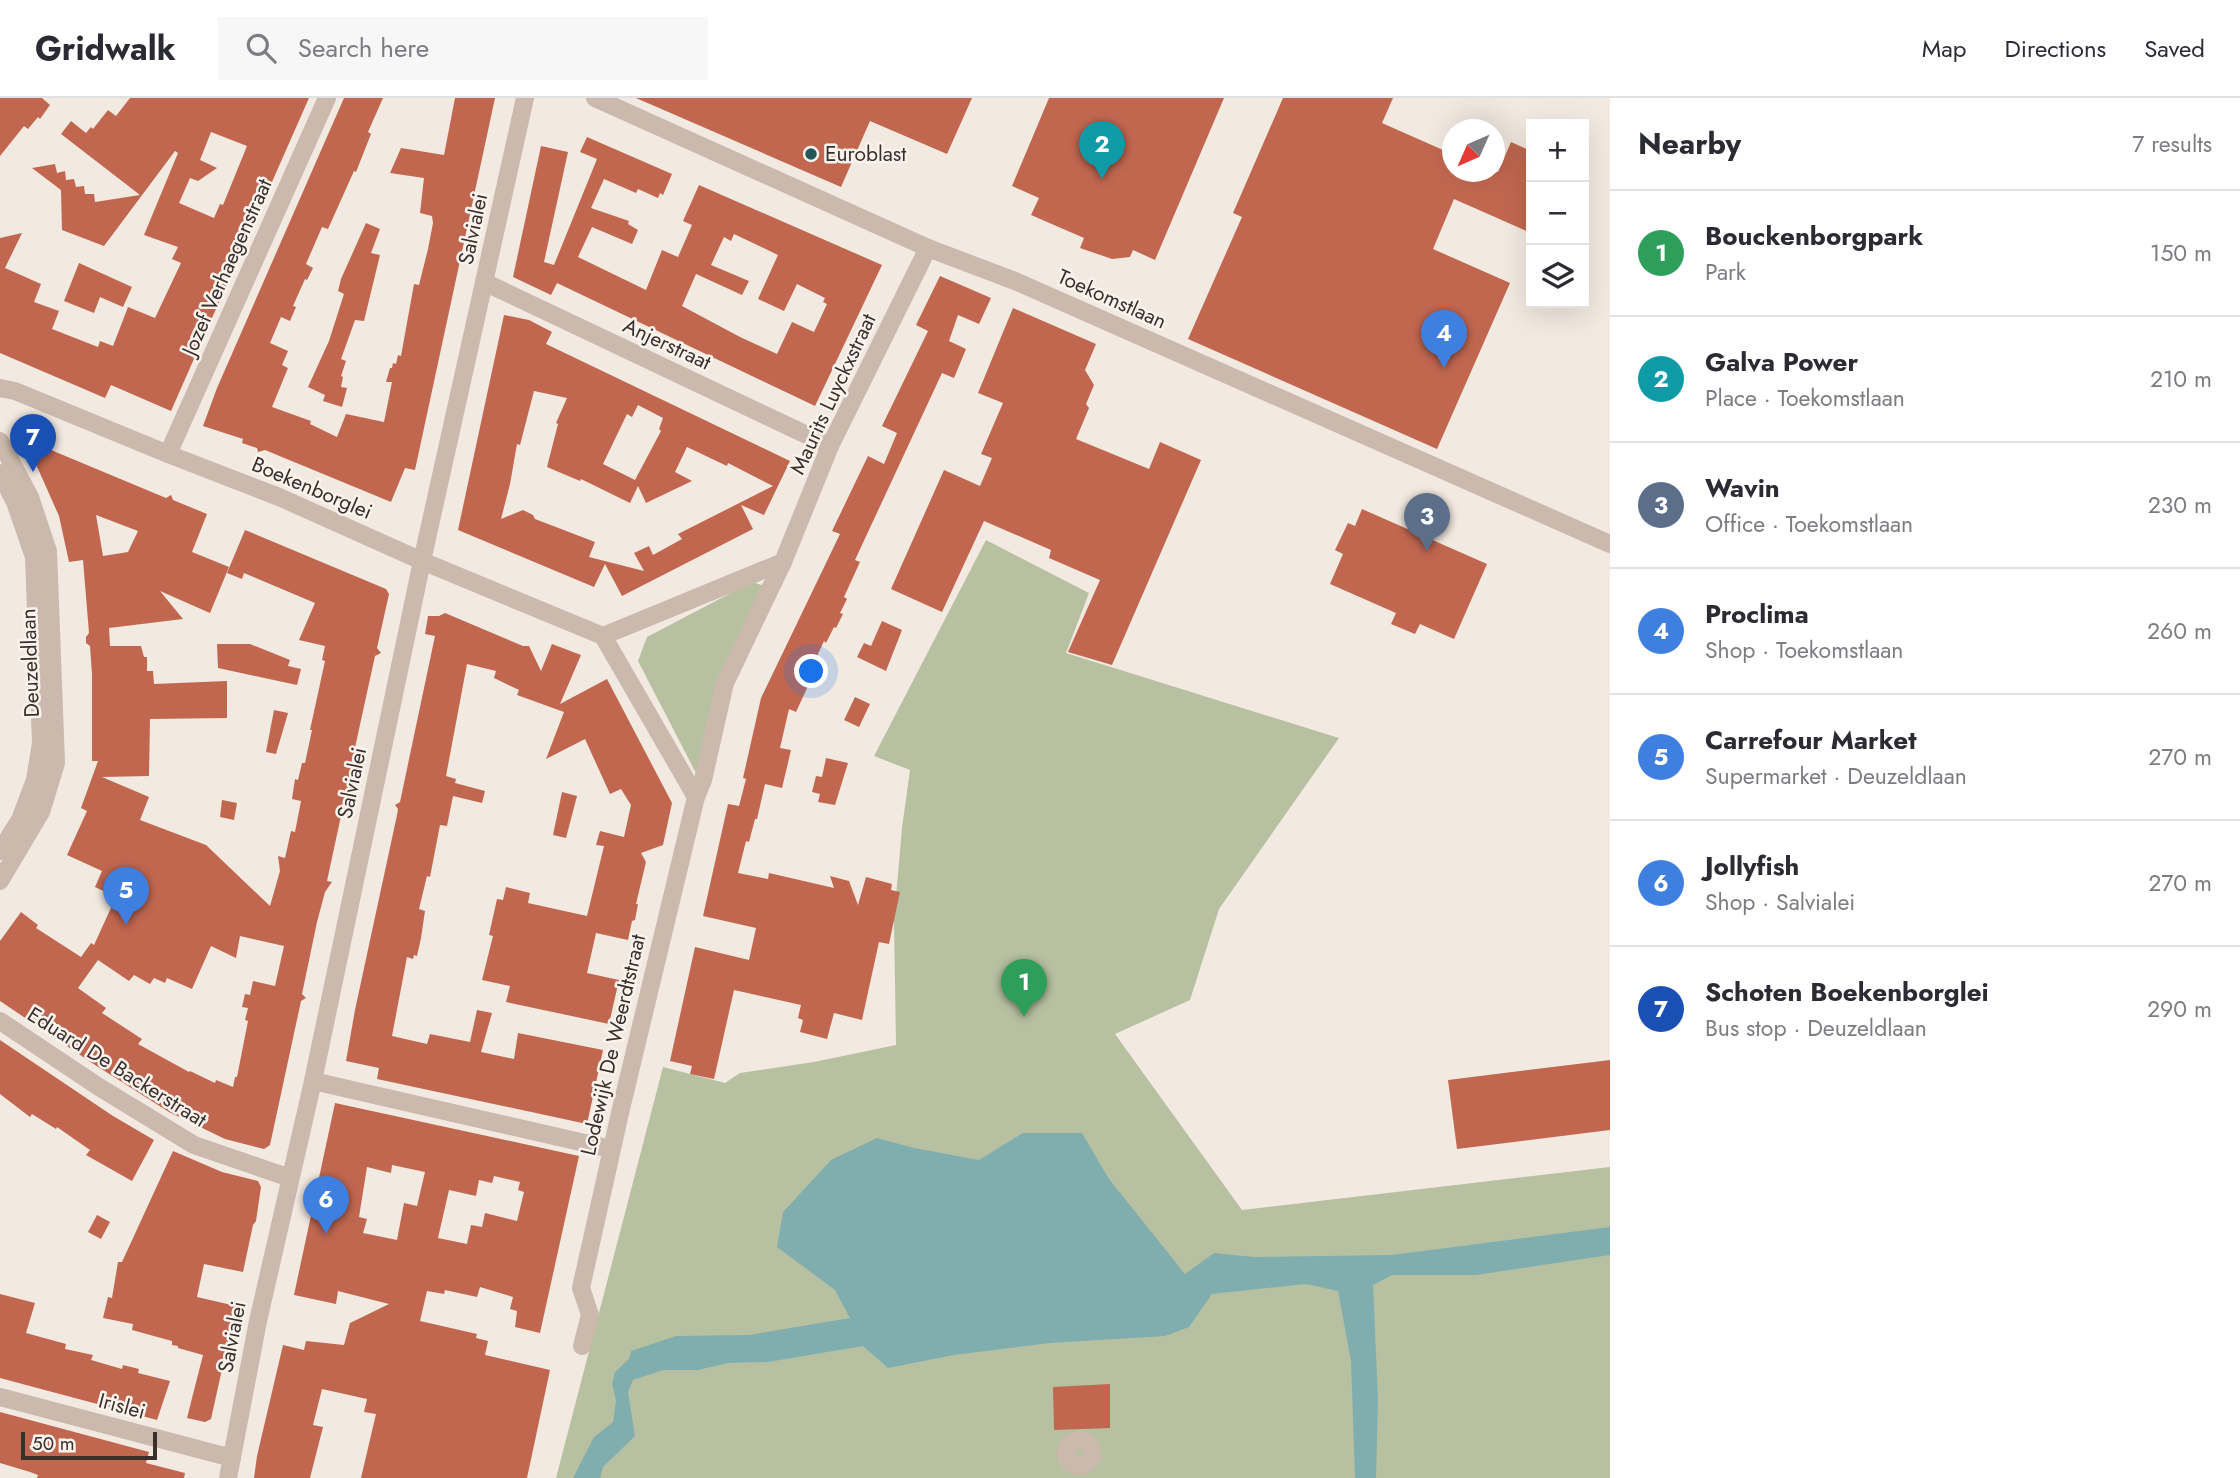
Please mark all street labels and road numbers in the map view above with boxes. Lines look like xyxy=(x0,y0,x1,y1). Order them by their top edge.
street label: Jozef Verhaegenstraat xyxy=(173,174,279,363)
street label: Salvialei xyxy=(451,190,495,268)
street label: Toekomstlaan xyxy=(1053,262,1171,336)
street label: Maurits Luyckxstraat xyxy=(783,309,883,479)
street label: Anjerstraat xyxy=(618,311,716,377)
street label: Boekenborglei xyxy=(247,449,377,527)
street label: Deuzeldlaan xyxy=(13,608,47,718)
street label: Salvialei xyxy=(330,744,374,822)
street label: Lodewijk De Weerdtstraat xyxy=(573,931,653,1159)
street label: Eduard De Backerstraat xyxy=(22,1000,212,1134)
street label: Salvialei xyxy=(210,1299,254,1375)
street label: Irislei xyxy=(95,1385,149,1427)

